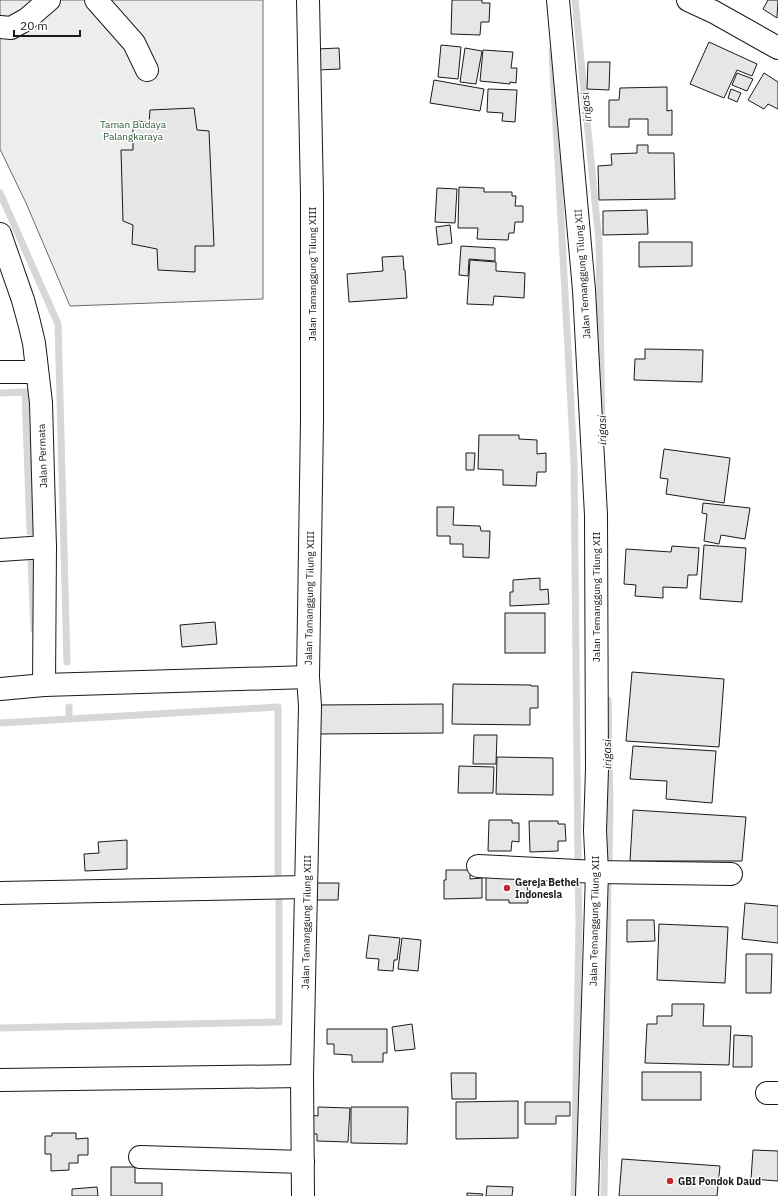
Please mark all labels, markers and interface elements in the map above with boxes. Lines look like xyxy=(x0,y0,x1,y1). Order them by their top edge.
scale bar xyxy=(14,12,80,38)
text: 20 m xyxy=(20,18,48,33)
water label: irigasi xyxy=(577,91,595,123)
park label: Taman Budaya Palangkaraya xyxy=(100,118,167,143)
street label: Jalan Tamanggung Tilung XIII xyxy=(306,207,319,341)
street label: Jalan Temanggung Tilung XII xyxy=(571,208,594,339)
water label: irigasi xyxy=(595,415,609,445)
street label: Jalan Permata xyxy=(35,423,50,488)
street label: Jalan Tamanggung Tilung XIII xyxy=(302,531,317,665)
street label: Jalan Temanggung Tilung XII xyxy=(590,532,603,662)
water label: irigasi xyxy=(600,739,614,769)
street label: Jalan Tamanggung Tilung XIII xyxy=(299,855,314,989)
street label: Jalan Temanggung Tilung XII xyxy=(587,856,602,986)
place label: Gereja Bethel Indonesia xyxy=(515,876,579,901)
marker: Gereja Bethel Indonesia xyxy=(502,883,512,893)
place label: GBI Pondok Daud xyxy=(678,1175,761,1188)
marker: GBI Pondok Daud xyxy=(665,1176,675,1186)

